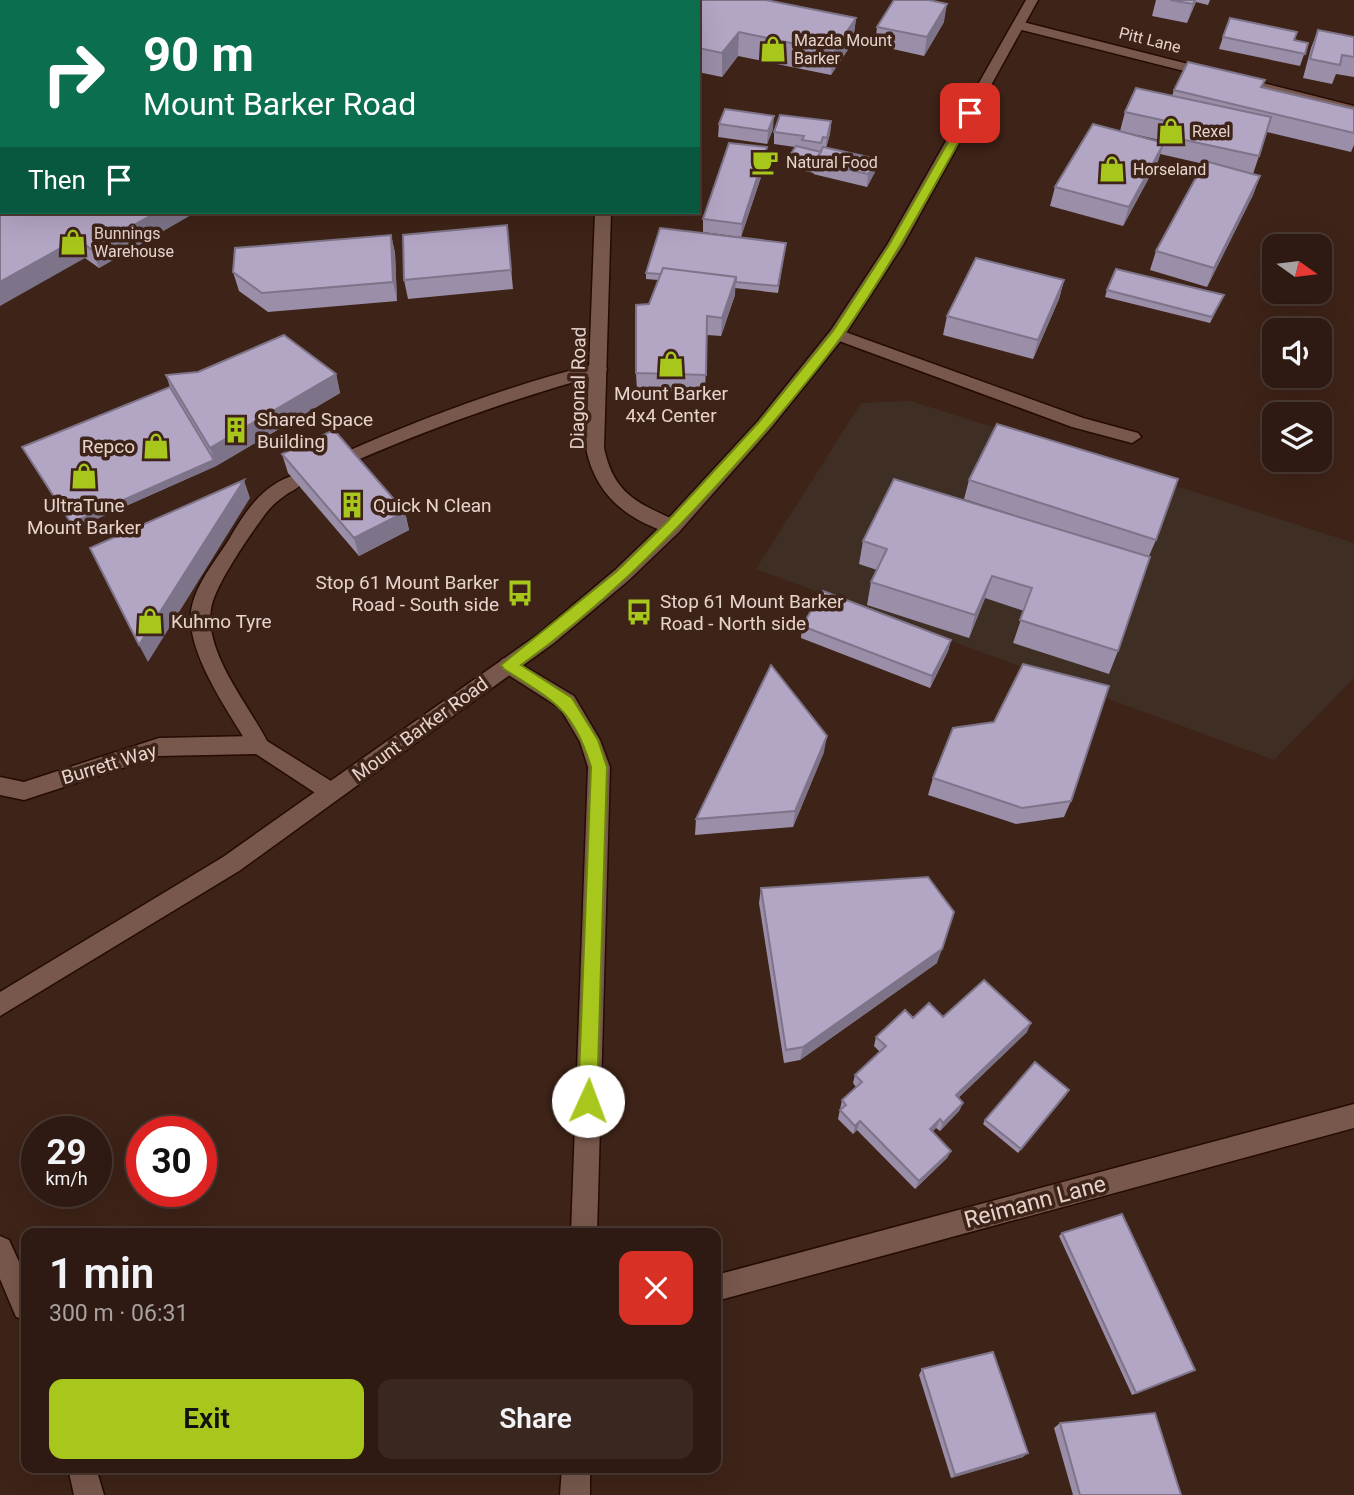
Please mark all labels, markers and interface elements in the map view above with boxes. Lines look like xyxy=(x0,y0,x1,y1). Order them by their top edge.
street label: Pitt Lane xyxy=(1117,23,1183,57)
text: 90 m xyxy=(143,26,254,83)
icon: right xyxy=(28,28,119,119)
place label: Mazda Mount Barker xyxy=(794,31,892,68)
shop icon: Mazda Mount Barker xyxy=(758,34,788,64)
pin xyxy=(940,83,1000,143)
text: Mount Barker Road xyxy=(143,85,416,123)
icon: arrive xyxy=(951,94,989,132)
shop icon: Rexel xyxy=(1156,116,1186,146)
place label: Rexel xyxy=(1192,122,1231,141)
cafe icon: Natural Food xyxy=(750,147,780,177)
place label: Natural Food xyxy=(786,153,878,172)
shop icon: Horseland xyxy=(1097,154,1127,184)
place label: Horseland xyxy=(1133,160,1206,179)
icon: arrive xyxy=(100,161,138,199)
text: Then xyxy=(28,165,86,195)
place label: Bunnings Warehouse xyxy=(94,224,174,261)
shop icon: Bunnings Warehouse xyxy=(58,227,88,257)
north arrow xyxy=(1262,234,1332,304)
map controls xyxy=(1262,234,1332,472)
button: sound xyxy=(1262,318,1332,388)
street label: Diagonal Road xyxy=(565,326,591,450)
shop icon: Mount Barker 4x4 Center xyxy=(656,349,686,379)
place label: Mount Barker 4x4 Center xyxy=(614,382,729,427)
button: layers xyxy=(1262,402,1332,472)
place label: Shared Space Building xyxy=(257,408,373,453)
building icon: Shared Space Building xyxy=(221,415,251,445)
shop icon: Repco xyxy=(141,431,171,461)
place label: Repco xyxy=(82,435,135,458)
shop icon: UltraTune Mount Barker xyxy=(69,461,99,491)
building icon: Quick N Clean xyxy=(337,490,367,520)
place label: UltraTune Mount Barker xyxy=(27,494,142,539)
place label: Quick N Clean xyxy=(373,494,492,517)
place label: Stop 61 Mount Barker Road - South side xyxy=(316,571,500,616)
bus stop icon: Stop 61 Mount Barker Road - South side xyxy=(505,578,535,608)
place label: Stop 61 Mount Barker Road - North side xyxy=(660,590,844,635)
bus stop icon: Stop 61 Mount Barker Road - North side xyxy=(624,597,654,627)
shop icon: Kuhmo Tyre xyxy=(135,606,165,636)
place label: Kuhmo Tyre xyxy=(171,610,271,633)
street label: Mount Barker Road xyxy=(348,672,492,786)
street label: Burrett Way xyxy=(59,739,159,789)
position arrow xyxy=(551,1064,625,1138)
speed limit sign: 30 xyxy=(126,1116,217,1207)
text: 29 xyxy=(46,1132,87,1173)
text: km/h xyxy=(45,1168,88,1189)
street label: Reimann Lane xyxy=(961,1170,1109,1234)
text: 1 min xyxy=(49,1249,154,1298)
button: close xyxy=(619,1251,693,1325)
text: 300 m · 06:31 xyxy=(49,1300,188,1327)
button: Exit xyxy=(49,1379,364,1459)
button: Share xyxy=(378,1379,693,1459)

